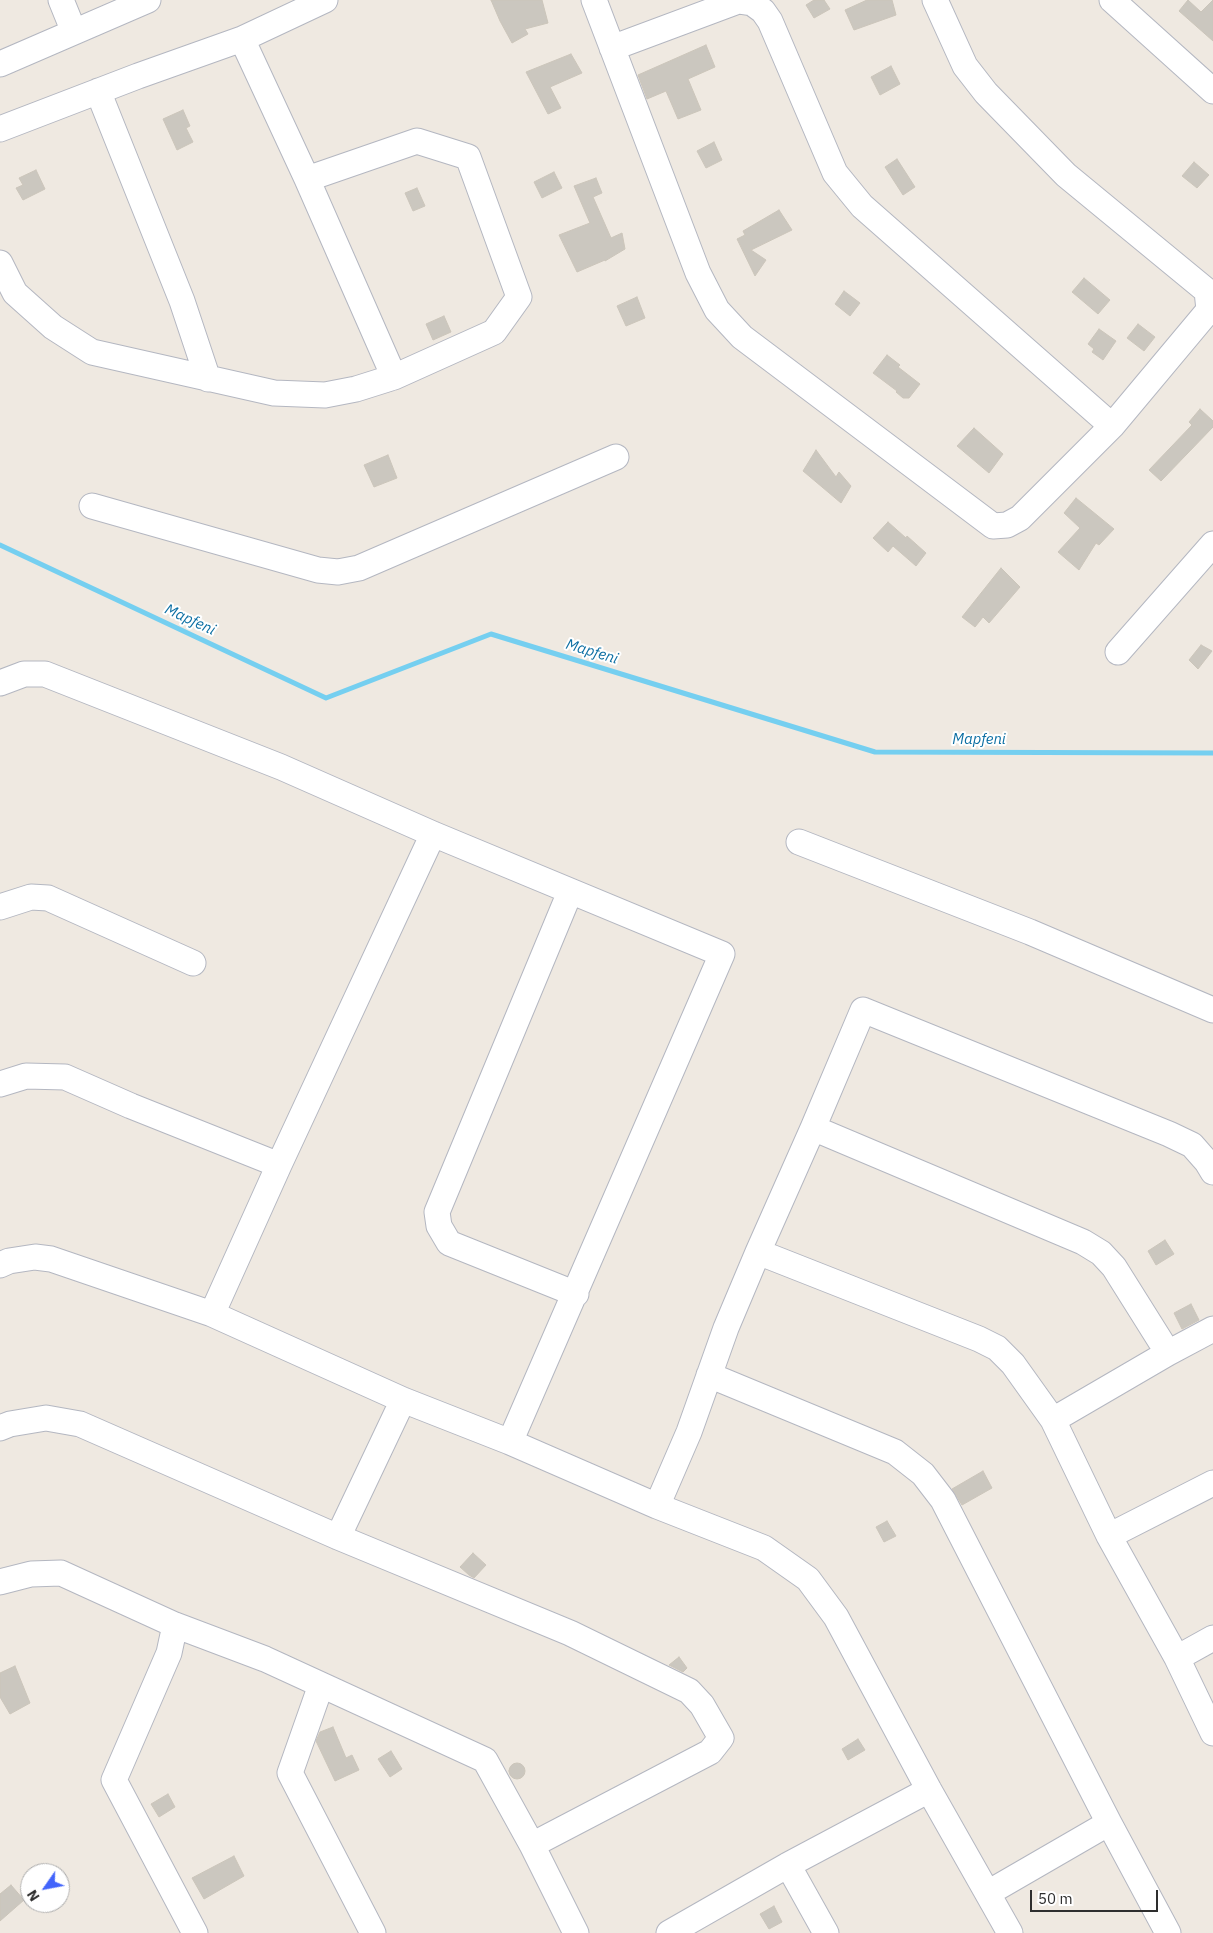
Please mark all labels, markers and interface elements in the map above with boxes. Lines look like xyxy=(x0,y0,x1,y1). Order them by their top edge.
water label: Mapfeni xyxy=(162,601,218,639)
water label: Mapfeni xyxy=(564,636,620,668)
water label: Mapfeni xyxy=(952,731,1006,749)
north arrow xyxy=(20,1863,70,1913)
scale bar xyxy=(1033,1880,1160,1912)
text: N xyxy=(23,1886,44,1905)
text: 50 m xyxy=(1038,1889,1073,1908)

